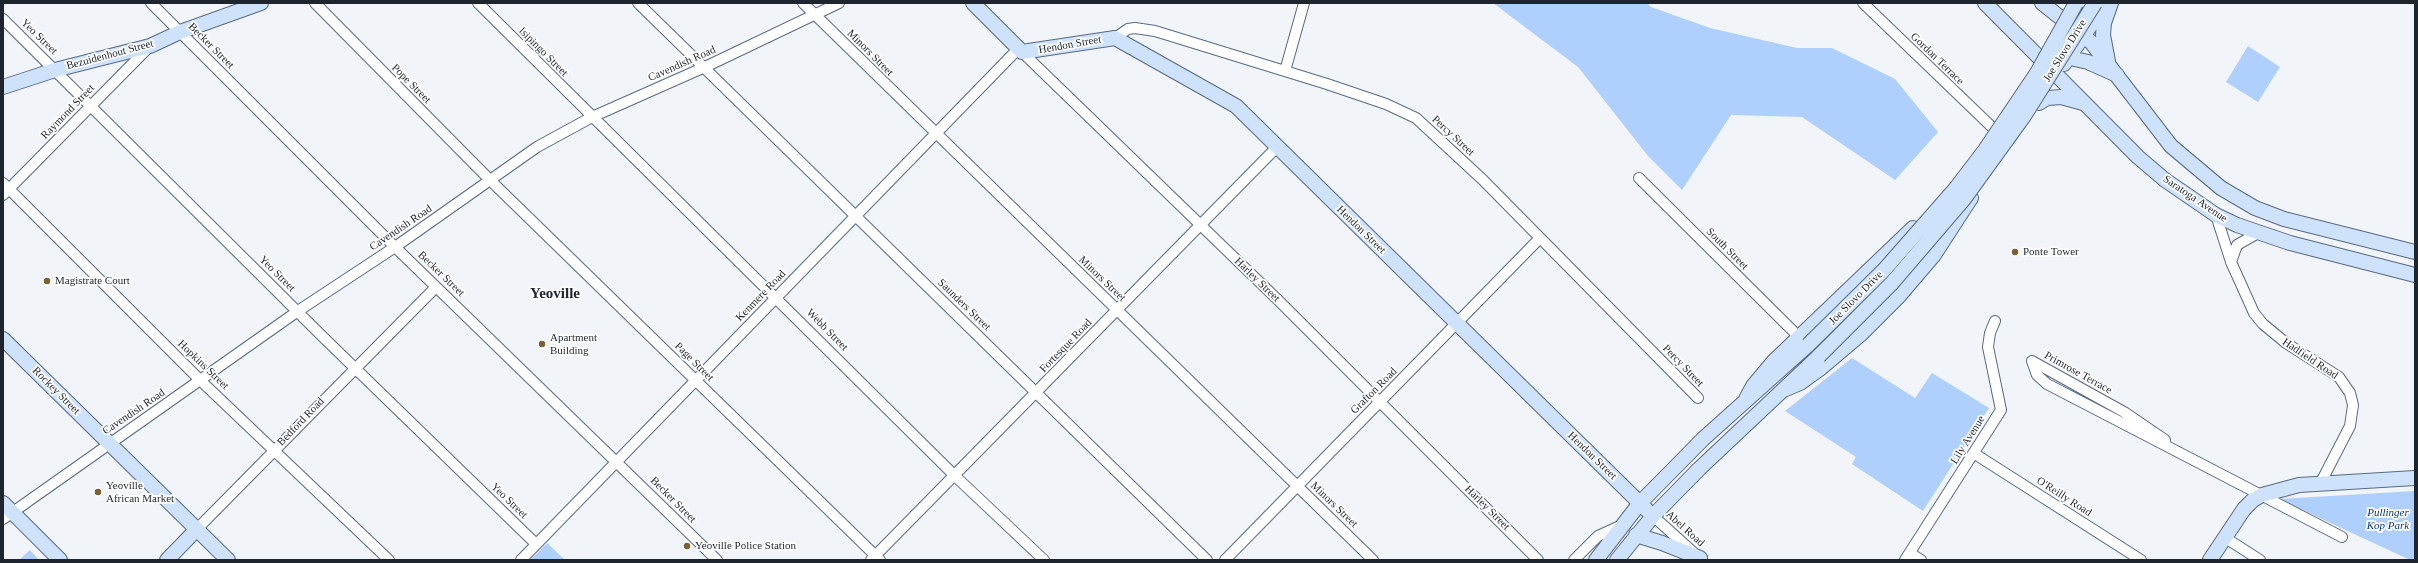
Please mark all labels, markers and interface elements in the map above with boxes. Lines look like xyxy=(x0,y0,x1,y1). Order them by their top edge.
street label: Yeo Street xyxy=(18,16,60,58)
street label: Joe Slovo Drive xyxy=(2041,17,2089,85)
street label: Becker Street xyxy=(185,20,237,72)
street label: Isipingo Street xyxy=(516,25,570,79)
street label: Minors Street xyxy=(844,27,896,79)
street label: Gordon Terrace xyxy=(1908,30,1966,88)
street label: Hendon Street xyxy=(1038,33,1102,57)
street label: Bezuidenhout Street xyxy=(65,37,155,73)
street label: Cavendish Road xyxy=(646,43,718,85)
street label: Pope Street xyxy=(389,62,433,106)
street label: Raymond Street xyxy=(39,82,97,142)
street label: Percy Street xyxy=(1429,113,1477,159)
street label: Saratoga Avenue xyxy=(2160,173,2230,225)
street label: Cavendish Road xyxy=(367,202,435,254)
street label: Hendon Street xyxy=(1334,203,1388,257)
street label: South Street xyxy=(1703,225,1751,273)
place label: Ponte Tower xyxy=(2023,245,2079,259)
marker: Ponte Tower xyxy=(2010,247,2020,257)
street label: Becker Street xyxy=(415,249,467,299)
street label: Yeo Street xyxy=(256,253,298,295)
street label: Minors Street xyxy=(1076,253,1128,305)
street label: Harley Street xyxy=(1231,255,1283,305)
street label: Kenmere Road xyxy=(733,268,789,324)
street label: Joe Slovo Drive xyxy=(1826,268,1886,328)
place label: Magistrate Court xyxy=(55,274,130,288)
marker: Magistrate Court xyxy=(42,276,52,286)
street label: Saunders Street xyxy=(935,276,993,334)
district label: Yeoville xyxy=(530,285,580,303)
street label: Webb Street xyxy=(803,306,851,354)
street label: Fortesque Road xyxy=(1037,316,1095,376)
place label: Apartment Building xyxy=(550,331,597,357)
street label: Hadfield Road xyxy=(2280,336,2340,382)
street label: Hopkins Street xyxy=(175,337,231,393)
marker: Apartment Building xyxy=(537,339,547,349)
street label: Page Street xyxy=(672,340,716,384)
street label: Percy Street xyxy=(1660,342,1706,390)
street label: Primrose Terrace xyxy=(2042,349,2114,397)
street label: Rockey Street xyxy=(29,364,83,418)
street label: Grafton Road xyxy=(1348,365,1400,417)
street label: Cavendish Road xyxy=(100,386,168,438)
street label: Bedford Road xyxy=(275,395,327,449)
street label: Lily Avenue xyxy=(1948,413,1988,467)
street label: Hendon Street xyxy=(1565,429,1619,483)
street label: Becker Street xyxy=(647,474,699,526)
street label: O'Reilly Road xyxy=(2034,474,2094,520)
place label: Yeoville African Market xyxy=(106,479,174,505)
street label: Minors Street xyxy=(1308,479,1360,531)
street label: Yeo Street xyxy=(488,480,530,522)
street label: Harley Street xyxy=(1462,483,1512,533)
marker: Yeoville African Market xyxy=(93,487,103,497)
park label: Pullinger Kop Park xyxy=(2367,506,2409,532)
street label: Abel Road xyxy=(1663,508,1707,550)
place label: Yeoville Police Station xyxy=(695,539,796,553)
marker: Yeoville Police Station xyxy=(682,541,692,551)

